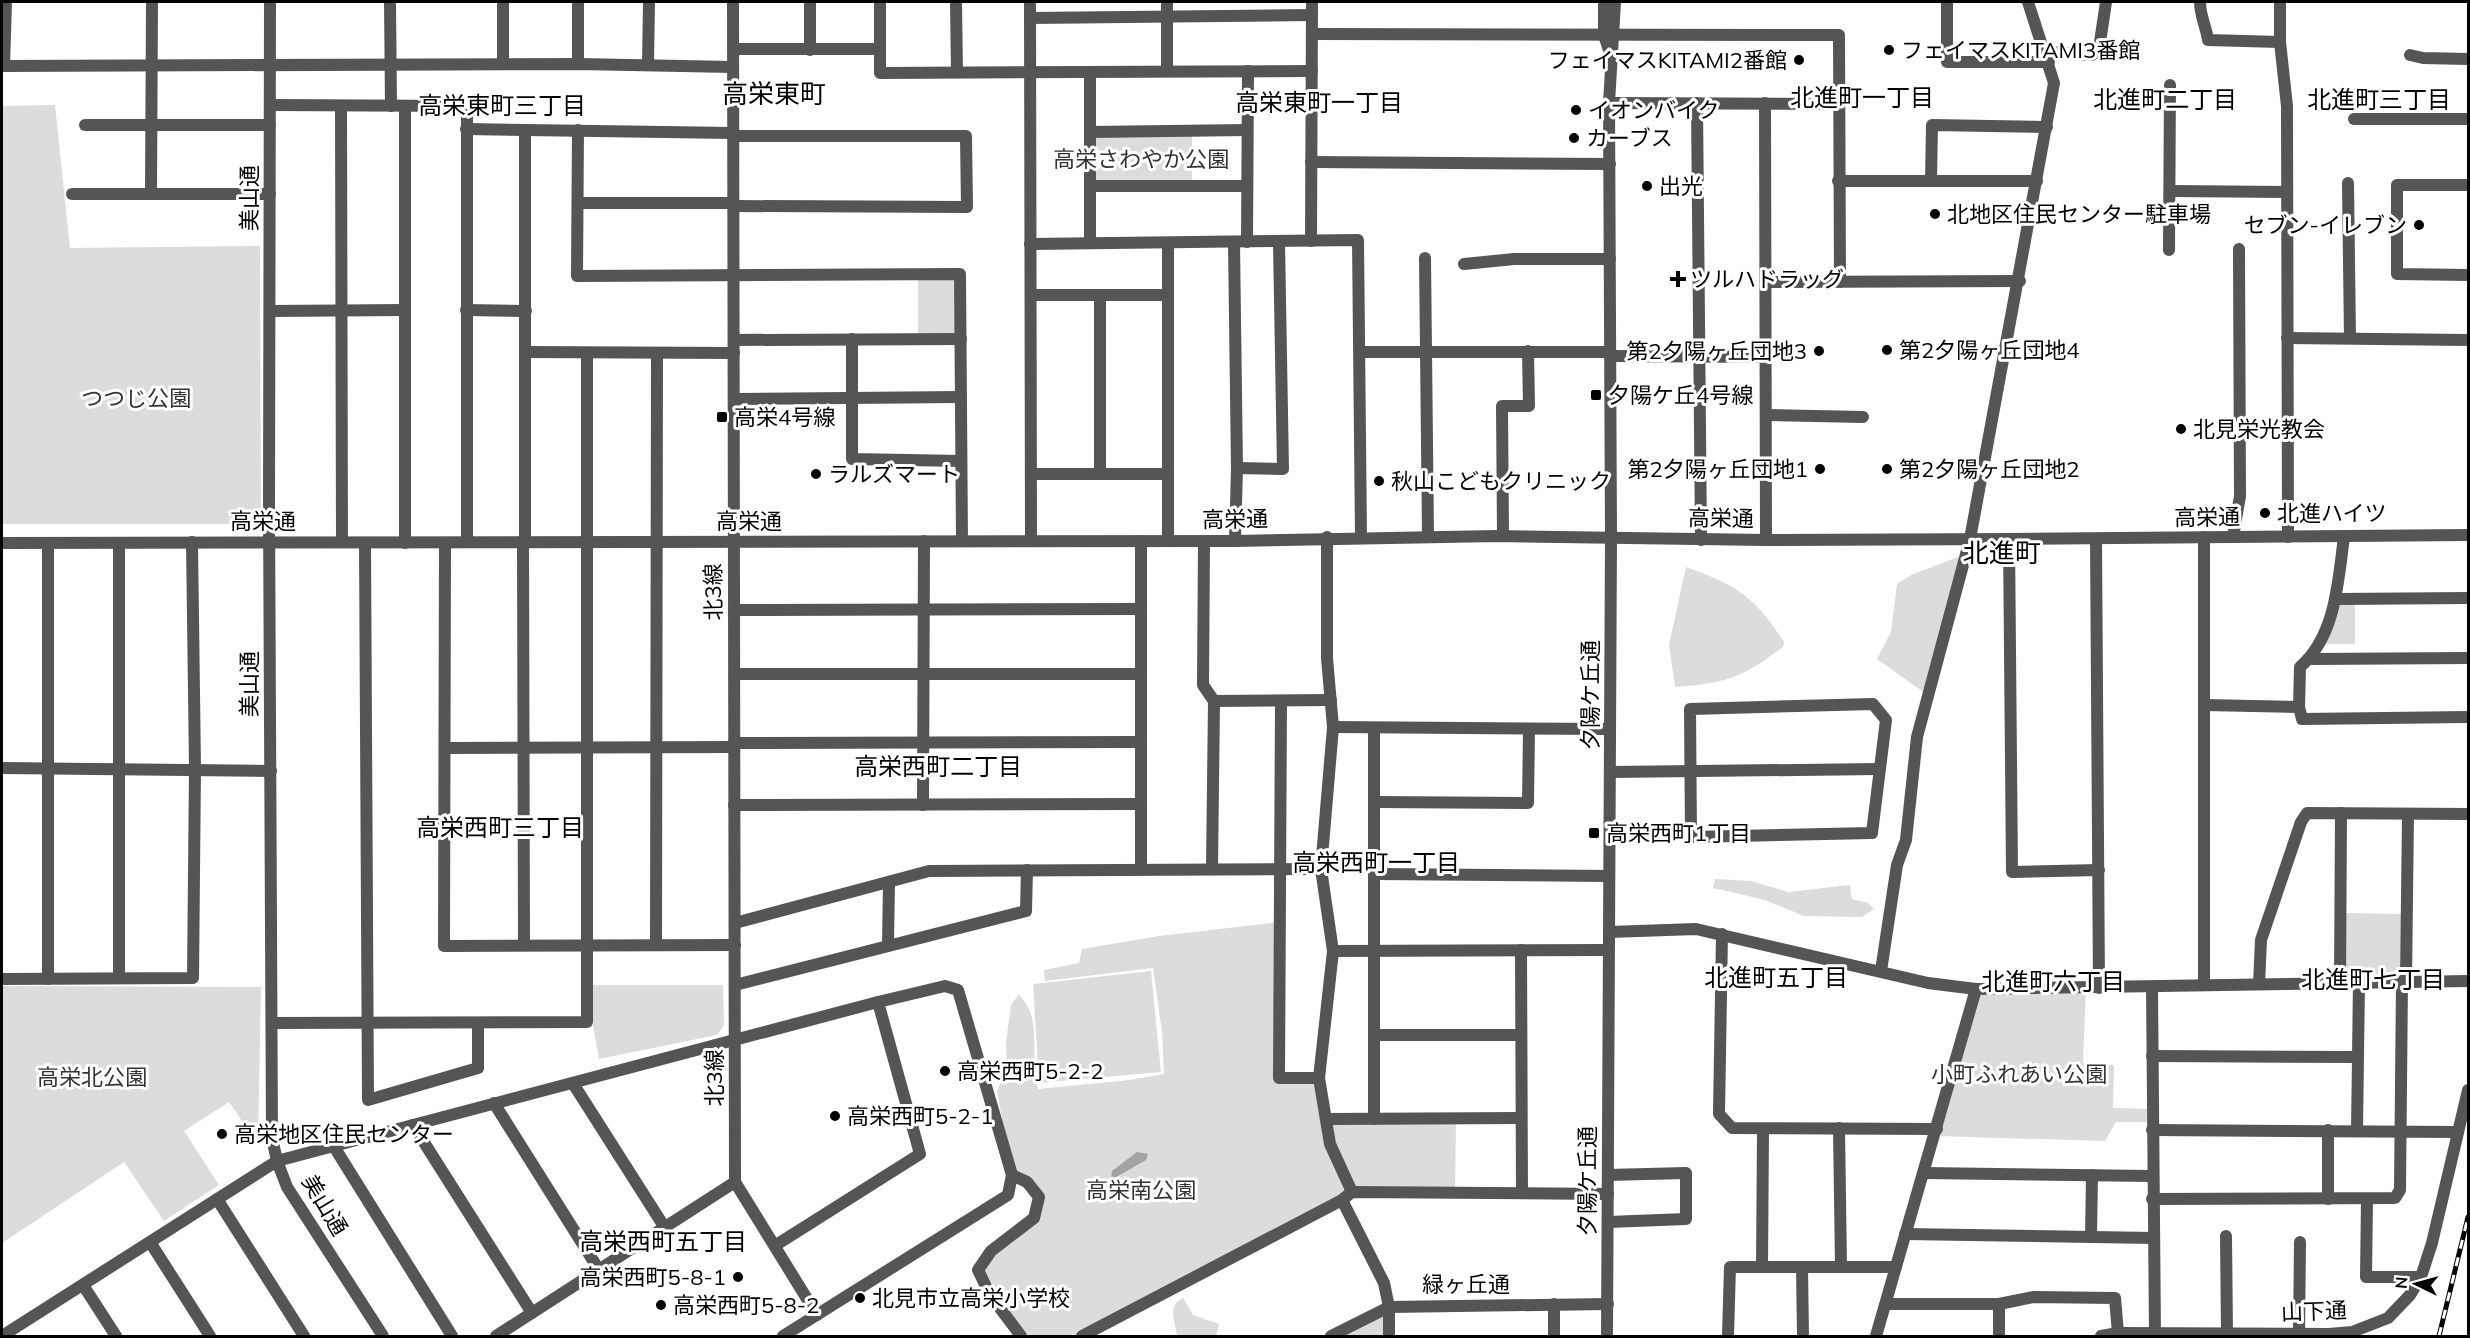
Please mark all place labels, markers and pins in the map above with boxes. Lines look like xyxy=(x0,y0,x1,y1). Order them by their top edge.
place label: フェイマスKITAMI3番館 xyxy=(1901,36,2140,64)
marker: フェイマスKITAMI3番館 xyxy=(1882,43,1896,57)
place label: フェイマスKITAMI2番館 xyxy=(1548,46,1787,74)
marker: フェイマスKITAMI2番館 xyxy=(1792,53,1806,67)
place label: イオンバイク xyxy=(1588,96,1720,124)
marker: イオンバイク xyxy=(1569,103,1583,117)
place label: カーブス xyxy=(1586,124,1673,152)
marker: カーブス xyxy=(1567,131,1581,145)
place label: 出光 xyxy=(1659,172,1703,200)
marker: 出光 xyxy=(1640,179,1654,193)
place label: 北地区住民センター駐車場 xyxy=(1947,200,2211,228)
marker: 北地区住民センター駐車場 xyxy=(1928,207,1942,221)
place label: セブン-イレブン xyxy=(2244,211,2407,239)
marker: セブン-イレブン xyxy=(2412,218,2426,232)
place label: ツルハドラッグ xyxy=(1690,265,1844,293)
marker: ツルハドラッグ xyxy=(1671,272,1685,286)
place label: 第2夕陽ヶ丘団地4 xyxy=(1899,336,2079,364)
place label: 第2夕陽ヶ丘団地3 xyxy=(1627,337,1807,365)
marker: 第2夕陽ヶ丘団地4 xyxy=(1880,343,1894,357)
marker: 第2夕陽ヶ丘団地3 xyxy=(1812,344,1826,358)
place label: 夕陽ケ丘4号線 xyxy=(1608,381,1753,409)
marker: 夕陽ケ丘4号線 xyxy=(1589,388,1603,402)
place label: 高栄4号線 xyxy=(734,403,835,431)
marker: 高栄4号線 xyxy=(715,410,729,424)
place label: 北見栄光教会 xyxy=(2193,415,2325,443)
marker: 北見栄光教会 xyxy=(2174,422,2188,436)
place label: 第2夕陽ヶ丘団地1 xyxy=(1628,455,1808,483)
place label: 第2夕陽ヶ丘団地2 xyxy=(1899,455,2079,483)
place label: ラルズマート xyxy=(828,460,960,488)
marker: 第2夕陽ヶ丘団地1 xyxy=(1813,462,1827,476)
marker: 第2夕陽ヶ丘団地2 xyxy=(1880,462,1894,476)
marker: ラルズマート xyxy=(809,467,823,481)
place label: 秋山こどもクリニック xyxy=(1391,467,1611,495)
marker: 秋山こどもクリニック xyxy=(1372,474,1386,488)
place label: 北進ハイツ xyxy=(2277,499,2387,527)
marker: 北進ハイツ xyxy=(2258,506,2272,520)
place label: 高栄西町1丁目 xyxy=(1606,819,1751,847)
marker: 高栄西町1丁目 xyxy=(1587,826,1601,840)
place label: 高栄西町5-2-2 xyxy=(957,1057,1103,1085)
marker: 高栄西町5-2-2 xyxy=(938,1064,952,1078)
place label: 高栄西町5-2-1 xyxy=(847,1102,993,1130)
marker: 高栄西町5-2-1 xyxy=(828,1109,842,1123)
place label: 高栄地区住民センター xyxy=(234,1120,454,1148)
marker: 高栄地区住民センター xyxy=(215,1127,229,1141)
place label: 高栄西町5-8-1 xyxy=(580,1263,726,1291)
marker: 高栄西町5-8-1 xyxy=(731,1270,745,1284)
place label: 北見市立高栄小学校 xyxy=(872,1284,1070,1312)
place label: 高栄西町5-8-2 xyxy=(673,1291,819,1319)
marker: 北見市立高栄小学校 xyxy=(853,1291,867,1305)
marker: 高栄西町5-8-2 xyxy=(654,1298,668,1312)

